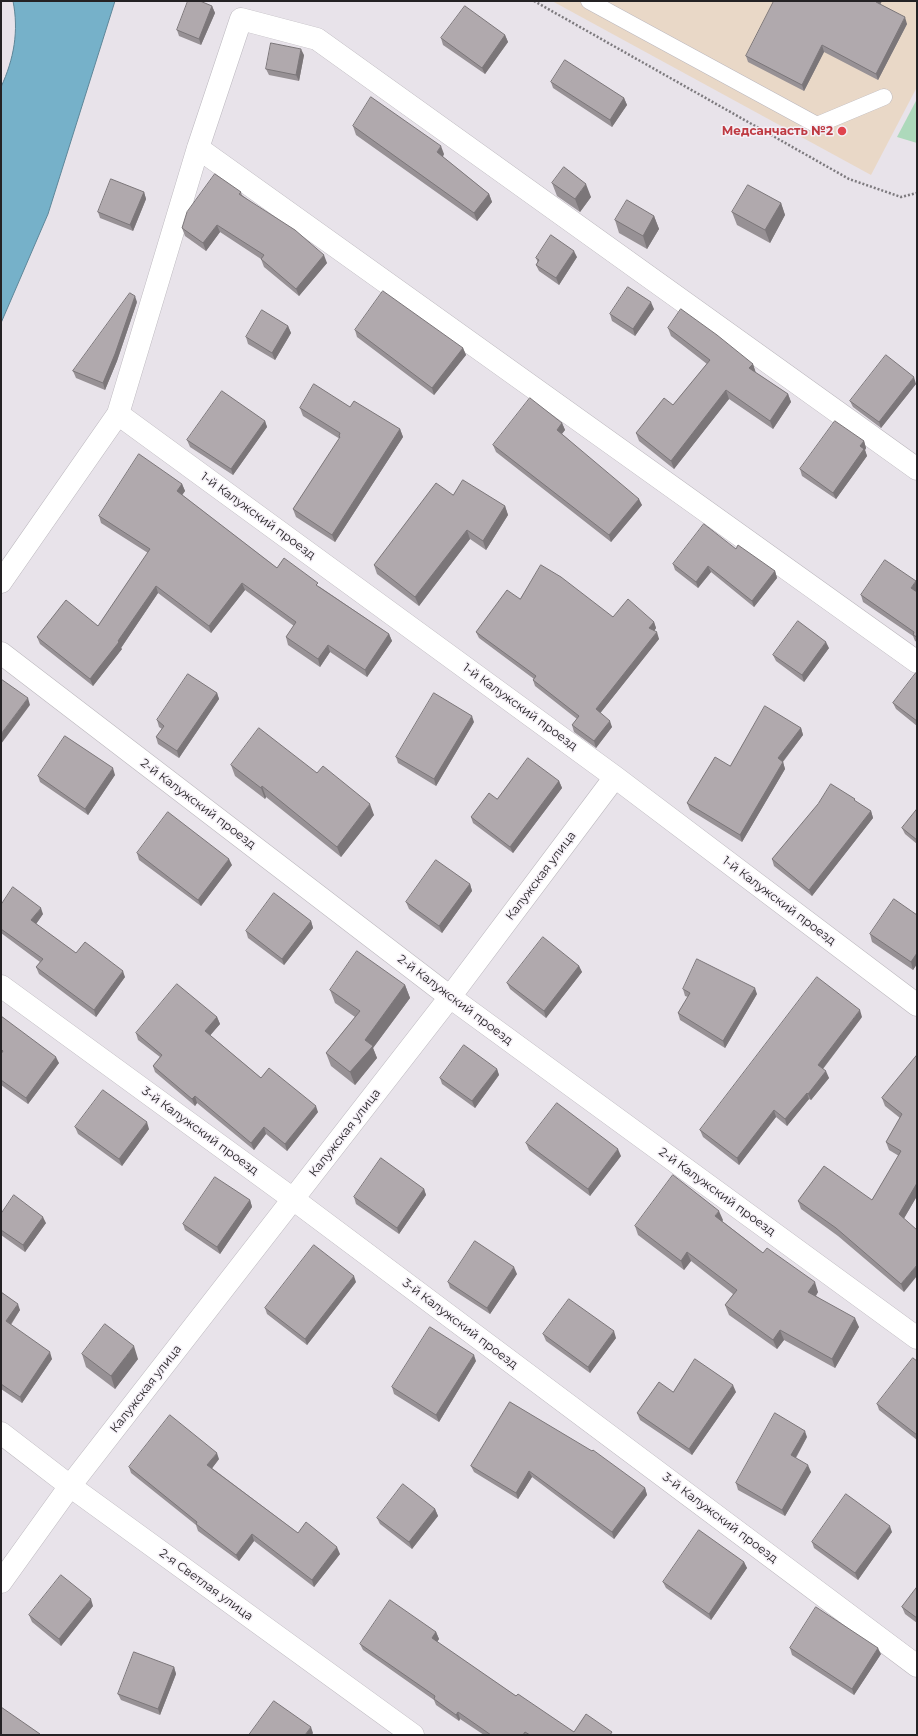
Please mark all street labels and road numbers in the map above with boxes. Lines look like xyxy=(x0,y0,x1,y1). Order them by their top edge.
street label: 1-й Калужский проезд xyxy=(198,470,318,562)
street label: 1-й Калужский проезд xyxy=(460,661,580,753)
street label: 2-й Калужский проезд xyxy=(138,756,258,852)
street label: Калужская улица xyxy=(503,829,579,923)
street label: 1-й Калужский проезд xyxy=(719,854,839,948)
street label: 2-й Калужский проезд xyxy=(395,952,515,1048)
street label: 3-й Калужский проезд xyxy=(139,1084,261,1178)
street label: Калужская улица xyxy=(306,1086,384,1180)
street label: 2-й Калужский проезд xyxy=(656,1145,778,1239)
street label: 3-й Калужский проезд xyxy=(399,1276,521,1372)
street label: Калужская улица xyxy=(107,1342,185,1436)
street label: 3-й Калужский проезд xyxy=(659,1470,781,1566)
street label: 2-я Светлая улица xyxy=(156,1546,256,1624)

